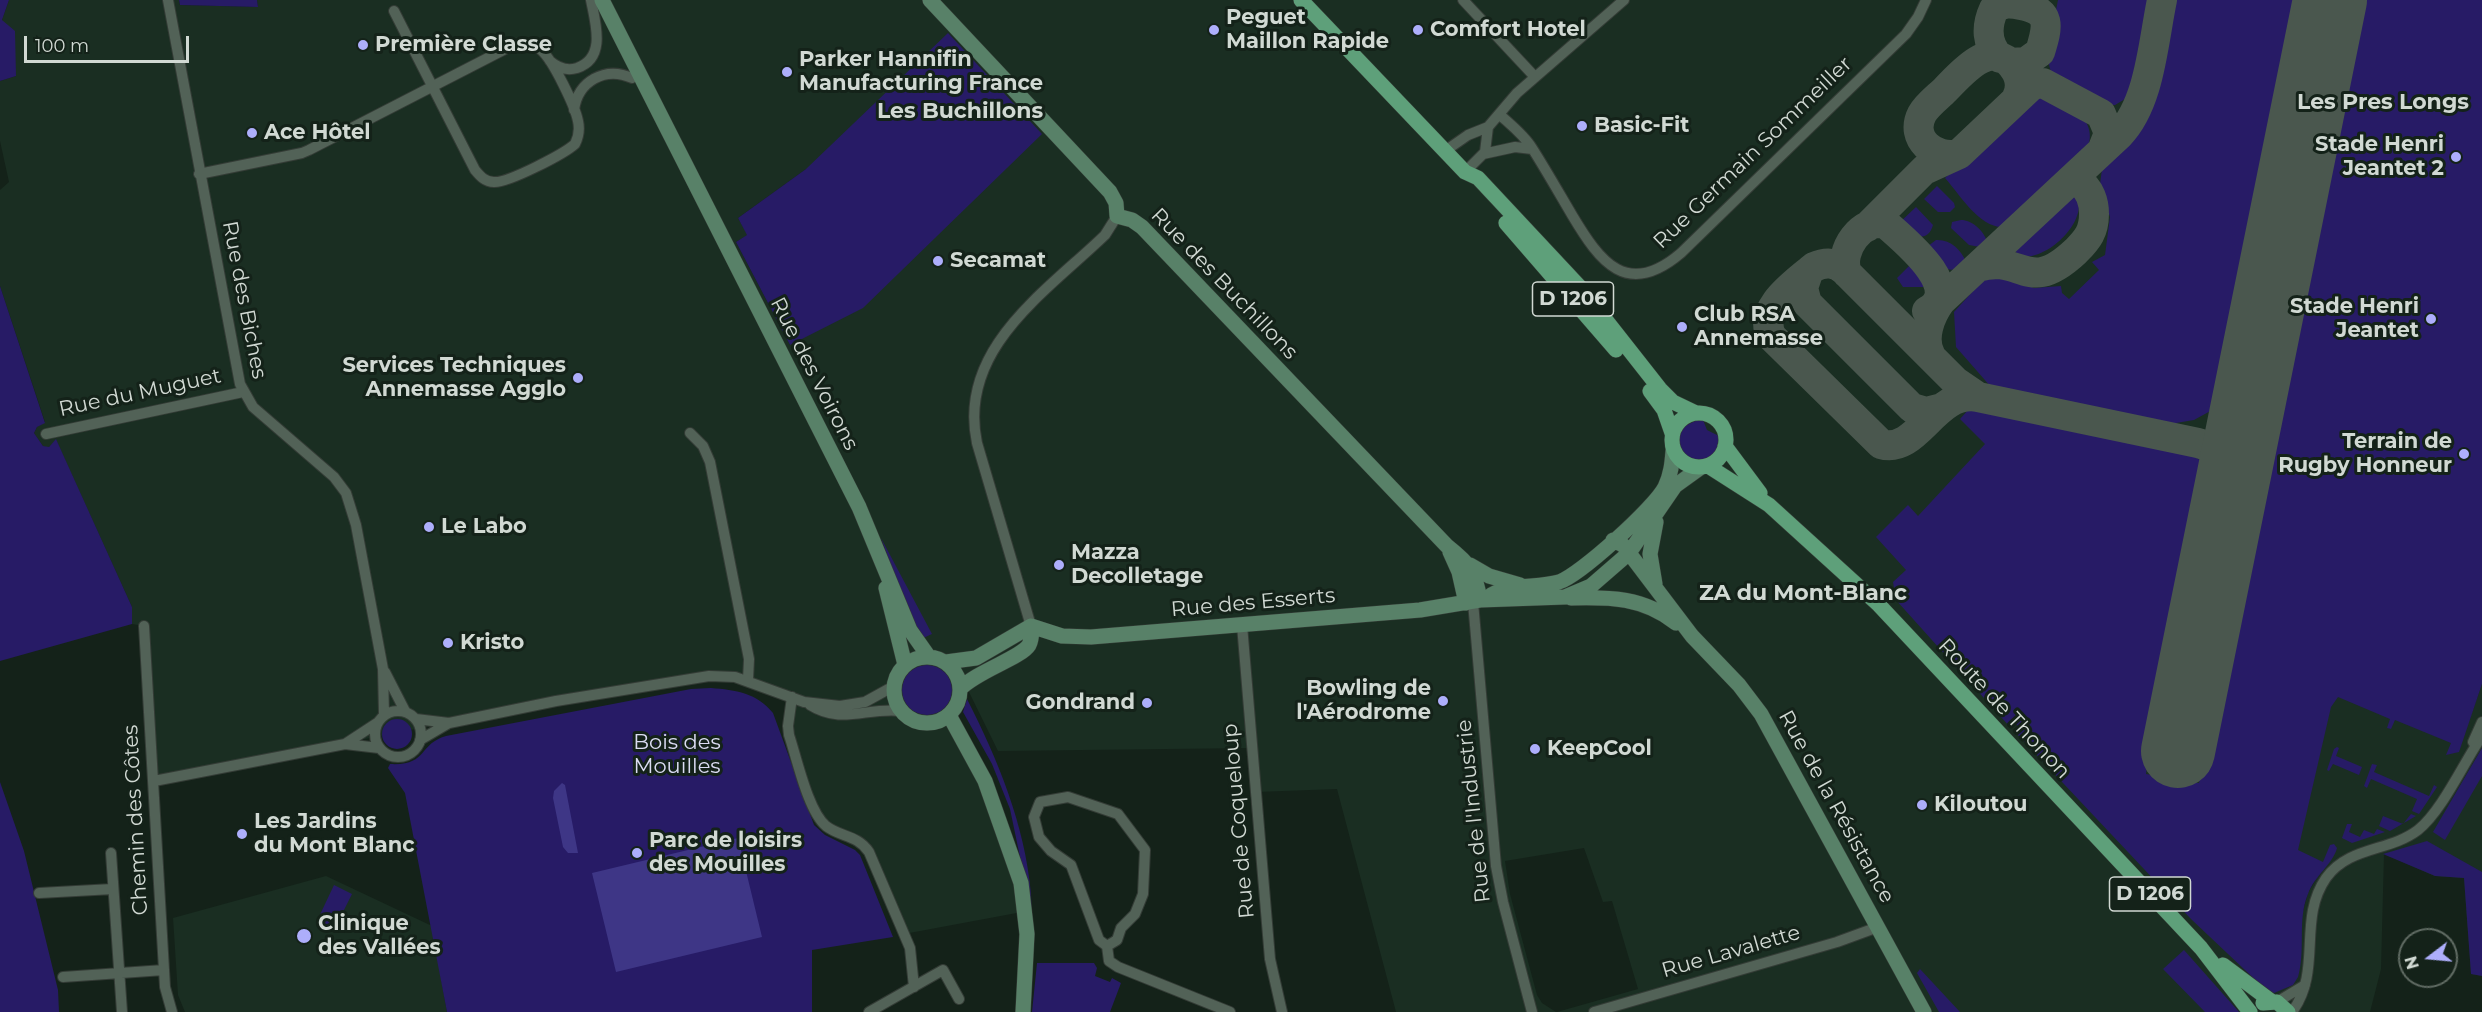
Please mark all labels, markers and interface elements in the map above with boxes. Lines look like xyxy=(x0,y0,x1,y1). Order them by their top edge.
place label: Peguet Maillon Rapide xyxy=(1226,5,1389,55)
place label: Comfort Hotel xyxy=(1430,17,1586,43)
marker: Peguet Maillon Rapide xyxy=(1207,23,1221,37)
marker: Comfort Hotel xyxy=(1411,23,1425,37)
scale bar xyxy=(27,24,192,62)
place label: Première Classe xyxy=(375,32,552,58)
text: 100 m xyxy=(35,35,89,57)
marker: Première Classe xyxy=(356,38,370,52)
place label: Parker Hannifin Manufacturing France xyxy=(799,47,1043,97)
street label: Rue Germain Sommeiller xyxy=(1649,52,1857,254)
marker: Parker Hannifin Manufacturing France xyxy=(780,65,794,79)
district label: Les Pres Longs xyxy=(2297,90,2469,116)
district label: Les Buchillons xyxy=(877,99,1043,125)
place label: Basic-Fit xyxy=(1594,113,1689,139)
marker: Basic-Fit xyxy=(1575,119,1589,133)
place label: Ace Hôtel xyxy=(264,120,371,146)
marker: Ace Hôtel xyxy=(245,126,259,140)
place label: Stade Henri Jeantet 2 xyxy=(2315,132,2444,182)
marker: Stade Henri Jeantet 2 xyxy=(2449,150,2463,164)
street label: Rue des Buchillons xyxy=(1145,203,1303,365)
street label: Rue des Biches xyxy=(216,219,272,381)
place label: Secamat xyxy=(950,248,1046,274)
marker: Secamat xyxy=(931,254,945,268)
road number: D 1206 xyxy=(1532,282,1614,316)
street label: Rue des Voirons xyxy=(765,293,863,455)
place label: Stade Henri Jeantet xyxy=(2290,294,2419,344)
place label: Club RSA Annemasse xyxy=(1694,302,1823,352)
marker: Stade Henri Jeantet xyxy=(2424,312,2438,326)
marker: Club RSA Annemasse xyxy=(1675,320,1689,334)
place label: Services Techniques Annemasse Agglo xyxy=(342,353,566,403)
street label: Rue du Muguet xyxy=(57,364,223,422)
marker: Services Techniques Annemasse Agglo xyxy=(571,371,585,385)
place label: Terrain de Rugby Honneur xyxy=(2278,429,2452,479)
marker: Terrain de Rugby Honneur xyxy=(2457,447,2471,461)
place label: Le Labo xyxy=(441,514,527,540)
marker: Le Labo xyxy=(422,520,436,534)
place label: Mazza Decolletage xyxy=(1071,540,1203,590)
marker: Mazza Decolletage xyxy=(1052,558,1066,572)
district label: ZA du Mont-Blanc xyxy=(1699,581,1907,607)
street label: Rue des Esserts xyxy=(1170,583,1336,623)
place label: Kristo xyxy=(460,630,524,656)
street label: Route de Thonon xyxy=(1933,634,2075,784)
marker: Kristo xyxy=(441,636,455,650)
place label: Bowling de l'Aérodrome xyxy=(1296,676,1431,726)
place label: Gondrand xyxy=(1026,690,1135,716)
marker: Bowling de l'Aérodrome xyxy=(1436,694,1450,708)
marker: Gondrand xyxy=(1140,696,1154,710)
street label: Rue de la Résistance xyxy=(1773,706,1899,908)
street label: Rue de l'Industrie xyxy=(1452,718,1496,904)
street label: Rue de Coqueloup xyxy=(1218,722,1260,920)
street label: Chemin des Côtes xyxy=(118,724,154,916)
park label: Bois des Mouilles xyxy=(633,730,721,780)
place label: KeepCool xyxy=(1547,736,1652,762)
marker: KeepCool xyxy=(1528,742,1542,756)
place label: Kiloutou xyxy=(1934,792,2027,818)
marker: Kiloutou xyxy=(1915,798,1929,812)
place label: Les Jardins du Mont Blanc xyxy=(254,809,415,859)
marker: Les Jardins du Mont Blanc xyxy=(235,827,249,841)
place label: Parc de loisirs des Mouilles xyxy=(649,828,802,878)
marker: Parc de loisirs des Mouilles xyxy=(630,846,644,860)
road number: D 1206 xyxy=(2110,877,2190,911)
place label: Clinique des Vallées xyxy=(318,911,441,961)
street label: Rue Lavalette xyxy=(1659,920,1803,984)
marker: Clinique des Vallées xyxy=(295,927,313,945)
north arrow xyxy=(2398,928,2458,988)
text: N xyxy=(2401,954,2423,971)

